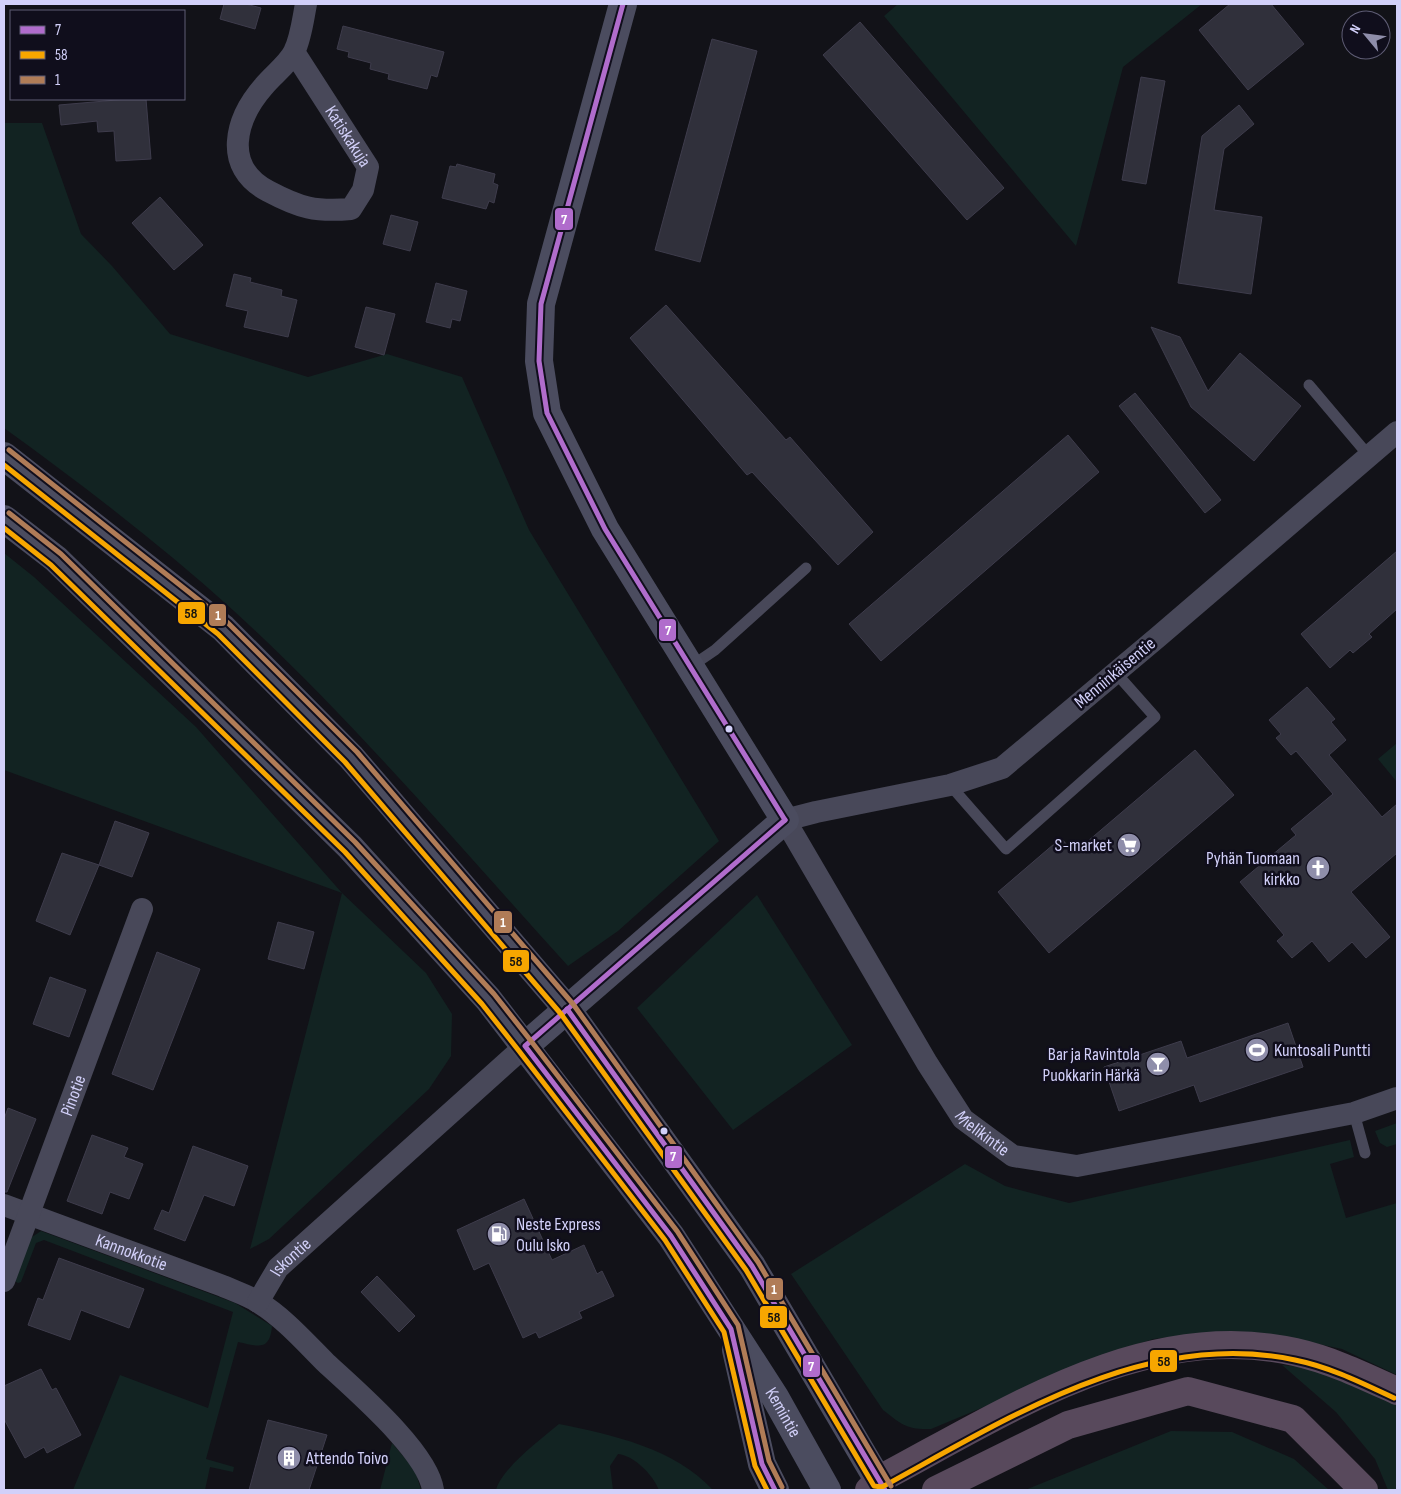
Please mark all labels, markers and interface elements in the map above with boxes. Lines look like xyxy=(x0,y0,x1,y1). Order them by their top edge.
legend xyxy=(10,10,185,100)
north arrow xyxy=(1341,10,1391,60)
text: 7 xyxy=(55,21,61,40)
text: N xyxy=(1346,22,1364,36)
text: 58 xyxy=(55,46,68,65)
text: 1 xyxy=(55,71,61,90)
street label: Katiskakuja xyxy=(321,102,376,171)
line badge: 7 xyxy=(554,207,574,231)
text: 7 xyxy=(561,211,568,228)
line badge: 58 xyxy=(177,601,206,625)
line badge: 1 xyxy=(208,603,227,627)
text: 58 xyxy=(185,605,198,622)
text: 1 xyxy=(215,607,221,624)
line badge: 7 xyxy=(658,618,677,642)
text: 7 xyxy=(665,622,672,639)
street label: Menninkäisentie xyxy=(1070,633,1160,713)
unlabelled marker xyxy=(724,724,734,734)
supermarket icon: S-market xyxy=(1116,832,1142,858)
place label: S-market xyxy=(1055,835,1113,856)
place label: Pyhän Tuomaan kirkko xyxy=(1206,848,1300,890)
church icon: Pyhän Tuomaan kirkko xyxy=(1305,855,1331,881)
line badge: 1 xyxy=(493,910,513,934)
text: 1 xyxy=(500,914,506,931)
line badge: 58 xyxy=(502,949,530,973)
text: 58 xyxy=(510,953,523,970)
sports icon: Kuntosali Puntti xyxy=(1244,1037,1270,1063)
place label: Kuntosali Puntti xyxy=(1274,1040,1371,1061)
place label: Bar ja Ravintola Puokkarin Härkä xyxy=(1043,1044,1140,1086)
bar icon: Bar ja Ravintola Puokkarin Härkä xyxy=(1145,1051,1171,1077)
street label: Pinotie xyxy=(56,1072,90,1119)
street label: Mielikintie xyxy=(950,1107,1014,1160)
unlabelled marker xyxy=(659,1126,669,1136)
line badge: 7 xyxy=(664,1145,683,1169)
text: 7 xyxy=(670,1148,677,1165)
place label: Neste Express Oulu Isko xyxy=(516,1214,601,1256)
fuel station icon: Neste Express Oulu Isko xyxy=(486,1221,512,1247)
street label: Kannokkotie xyxy=(93,1229,170,1275)
street label: Iskontie xyxy=(265,1233,315,1280)
line badge: 1 xyxy=(765,1277,784,1301)
text: 1 xyxy=(771,1281,777,1298)
line badge: 58 xyxy=(759,1305,788,1329)
text: 58 xyxy=(768,1309,781,1326)
line badge: 58 xyxy=(1149,1349,1178,1373)
text: 58 xyxy=(1158,1353,1171,1370)
line badge: 7 xyxy=(802,1354,821,1378)
text: 7 xyxy=(808,1358,815,1375)
street label: Kemintie xyxy=(761,1383,806,1441)
building icon: Attendo Toivo xyxy=(276,1445,302,1471)
place label: Attendo Toivo xyxy=(305,1448,389,1469)

